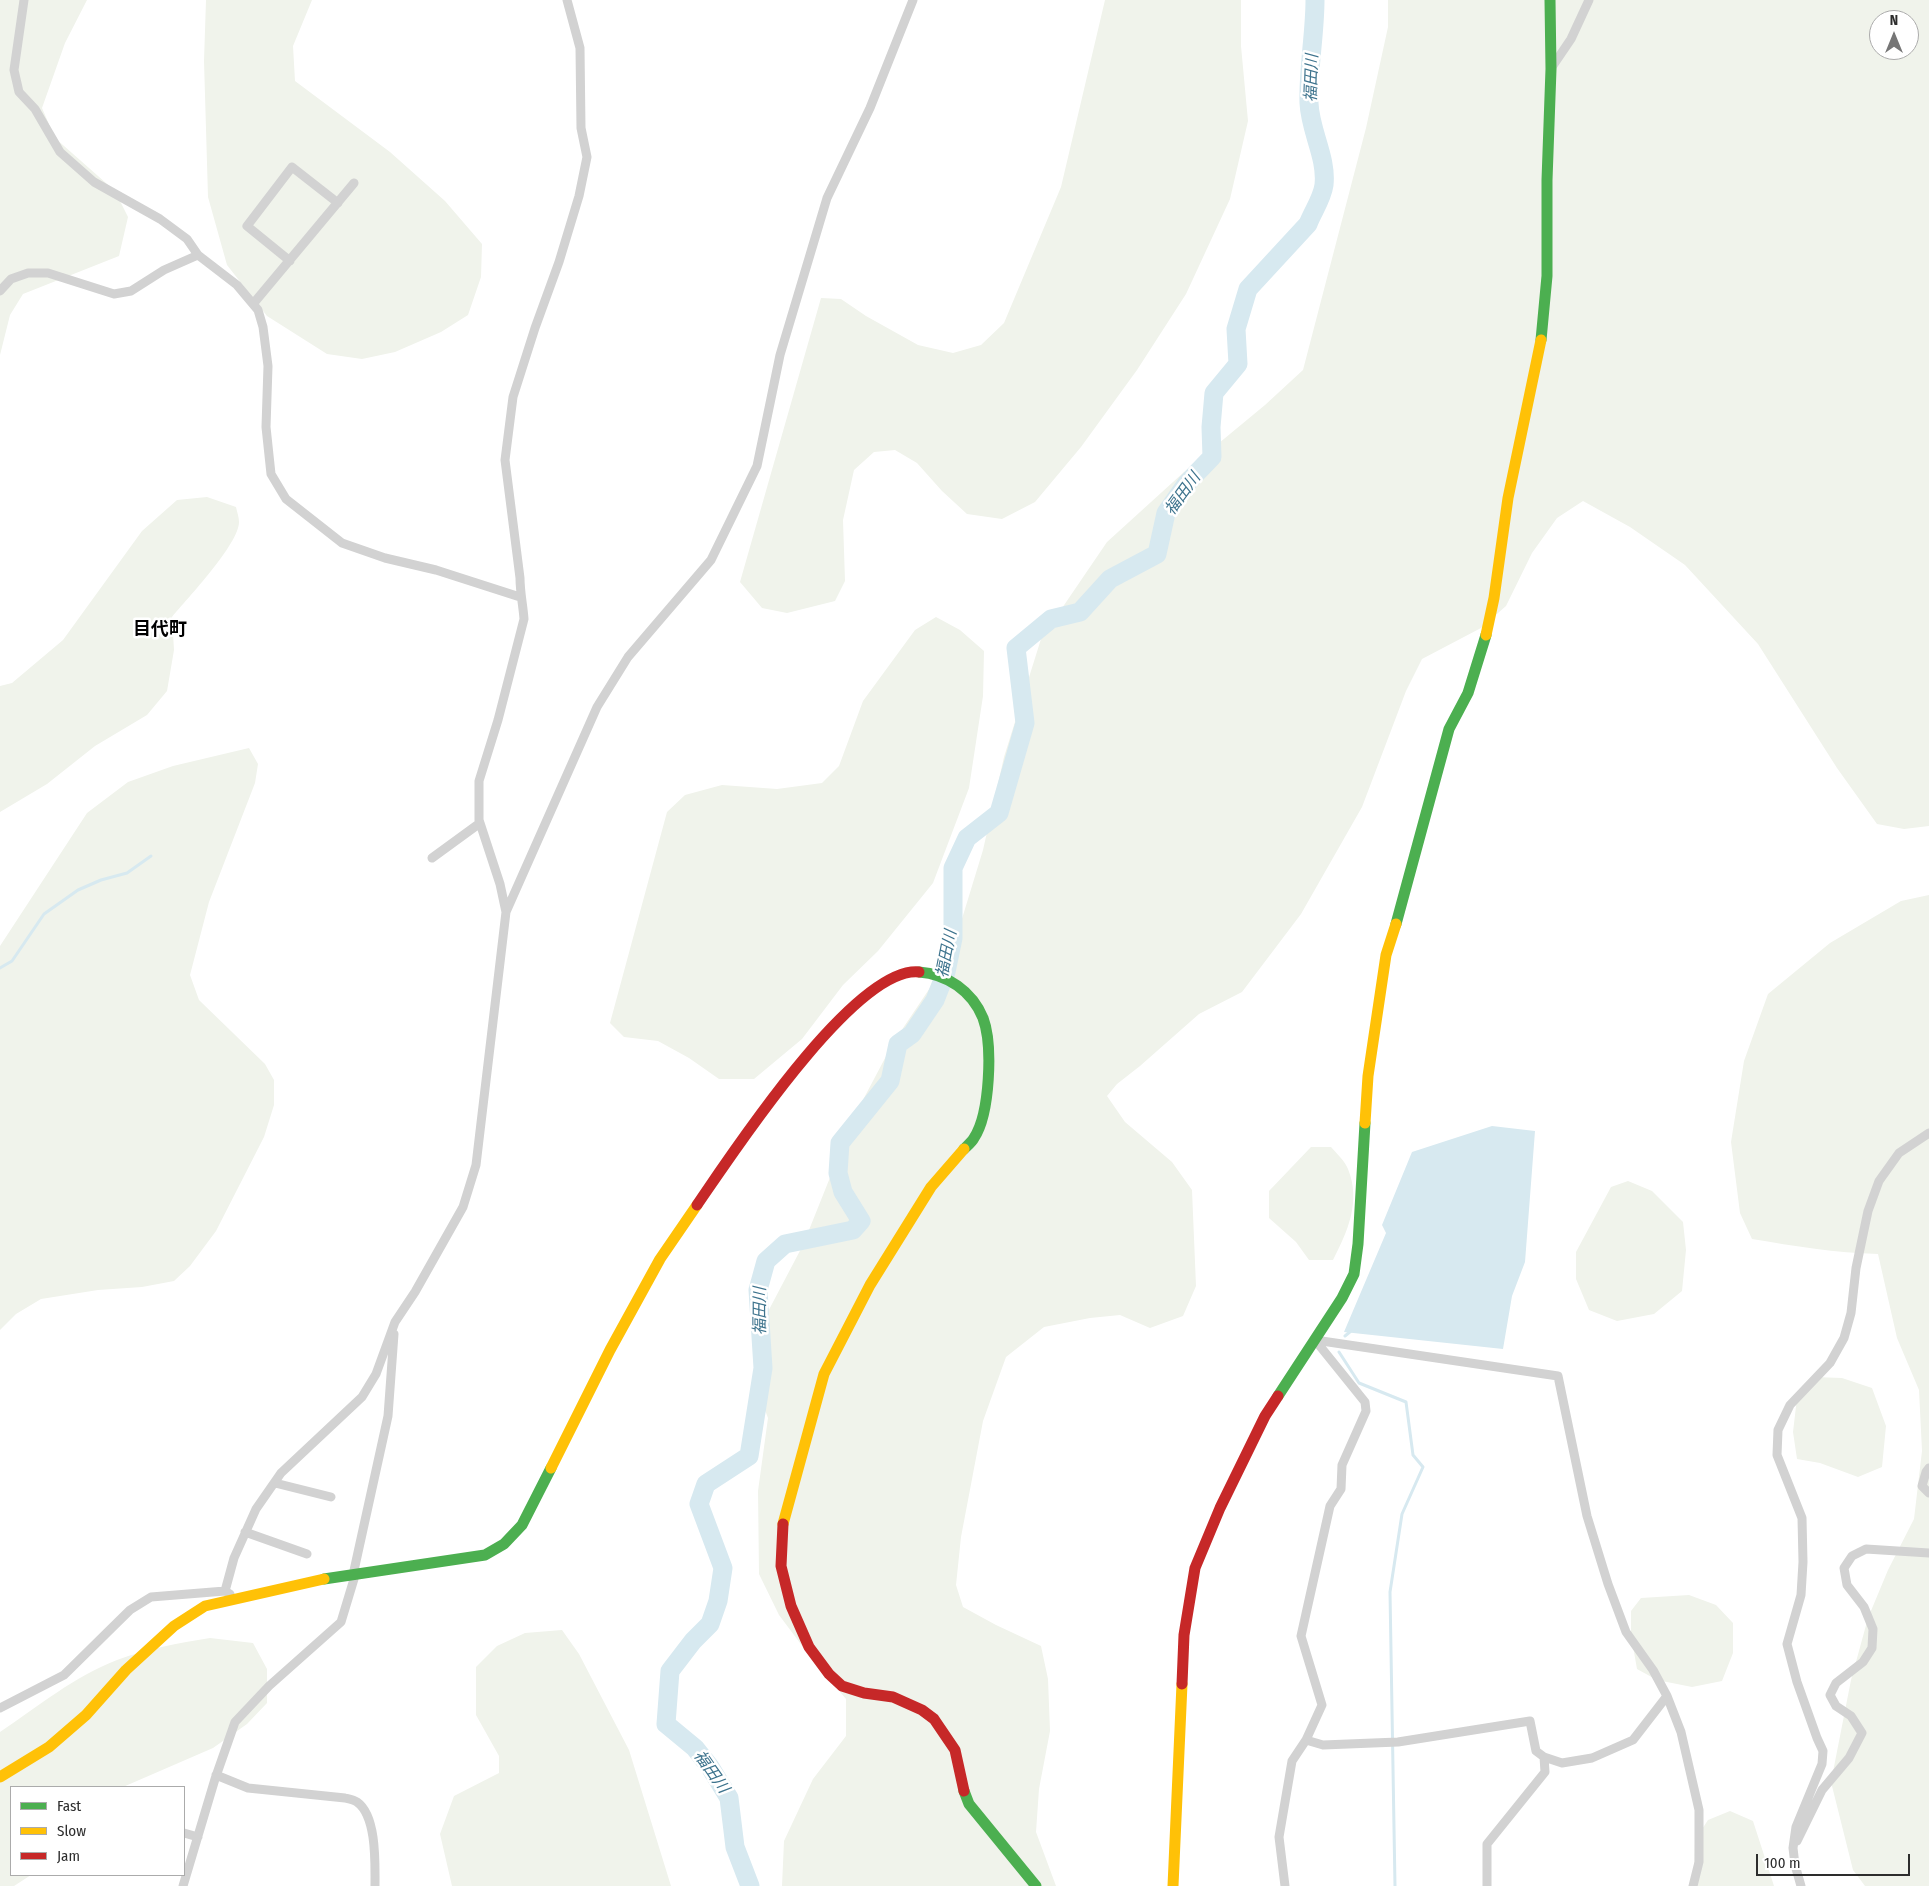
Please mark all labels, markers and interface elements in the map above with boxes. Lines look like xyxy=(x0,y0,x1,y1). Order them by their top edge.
north arrow xyxy=(1869,10,1919,60)
text: N xyxy=(1890,12,1898,29)
water label: 福田川 xyxy=(1302,54,1322,102)
water label: 福田川 xyxy=(1161,469,1205,519)
district label: 目代町 xyxy=(133,619,187,641)
water label: 福田川 xyxy=(933,929,961,979)
water label: 福田川 xyxy=(751,1287,771,1335)
water label: 福田川 xyxy=(689,1747,733,1797)
legend xyxy=(10,1786,185,1876)
text: Fast xyxy=(57,1797,81,1815)
text: Slow xyxy=(57,1822,86,1840)
scale bar xyxy=(1759,1844,1913,1876)
text: Jam xyxy=(57,1847,80,1865)
text: 100 m xyxy=(1764,1854,1801,1872)

